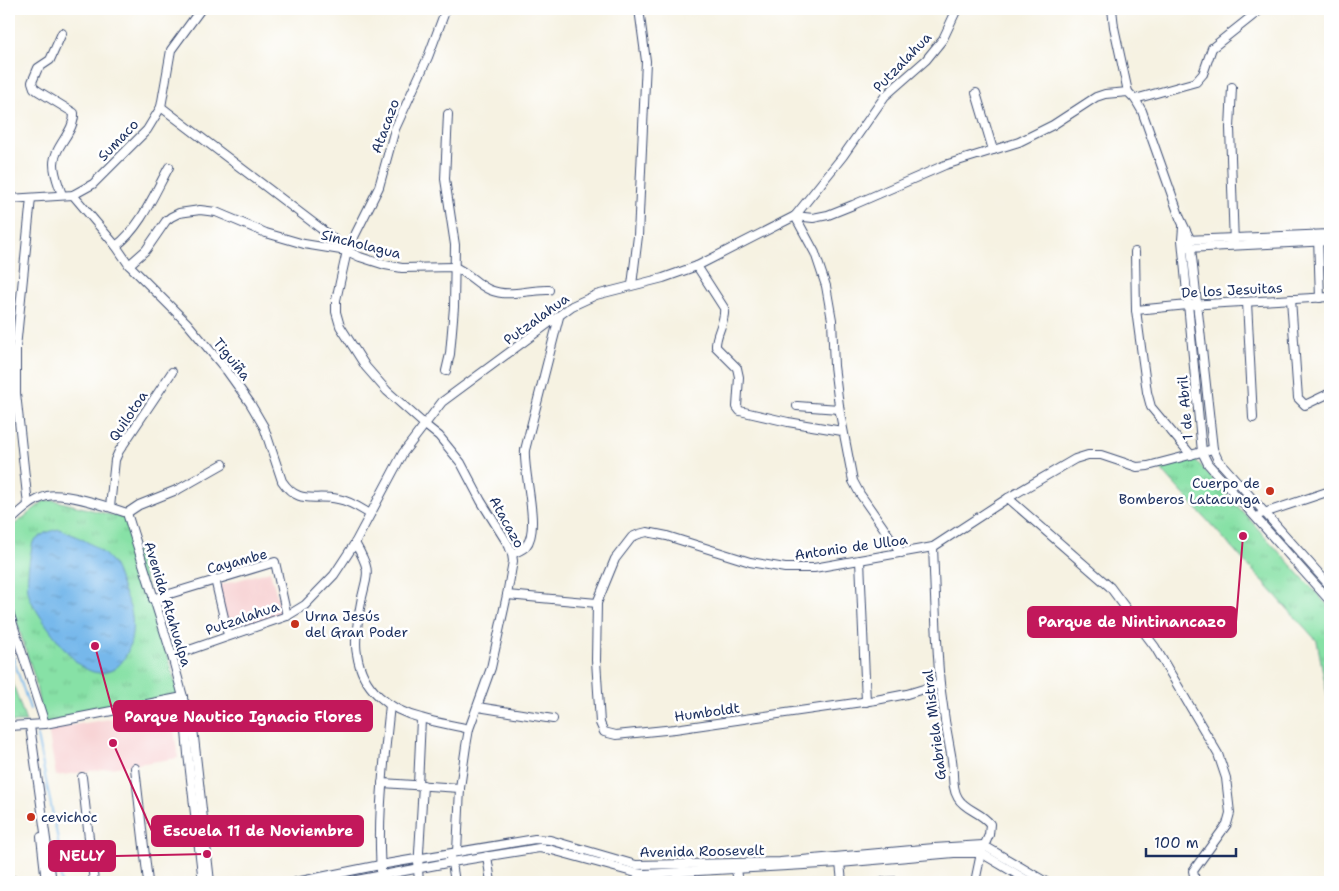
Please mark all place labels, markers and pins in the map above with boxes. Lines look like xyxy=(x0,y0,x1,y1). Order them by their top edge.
place label: Cuerpo de Bomberos Latacunga xyxy=(1119,474,1260,508)
marker: Cuerpo de Bomberos Latacunga xyxy=(1264,485,1276,497)
place label: Urna Jesús del Gran Poder xyxy=(305,607,408,641)
callout: Parque de Nintinancazo xyxy=(1028,607,1236,637)
marker: Urna Jesús del Gran Poder xyxy=(289,618,301,630)
callout: Parque Nautico Ignacio Flores xyxy=(114,701,372,731)
place label: cevichoc xyxy=(41,808,98,826)
marker: cevichoc xyxy=(25,811,37,823)
callout: Escuela 11 de Noviembre xyxy=(152,816,363,846)
callout: NELLY xyxy=(49,841,115,871)

